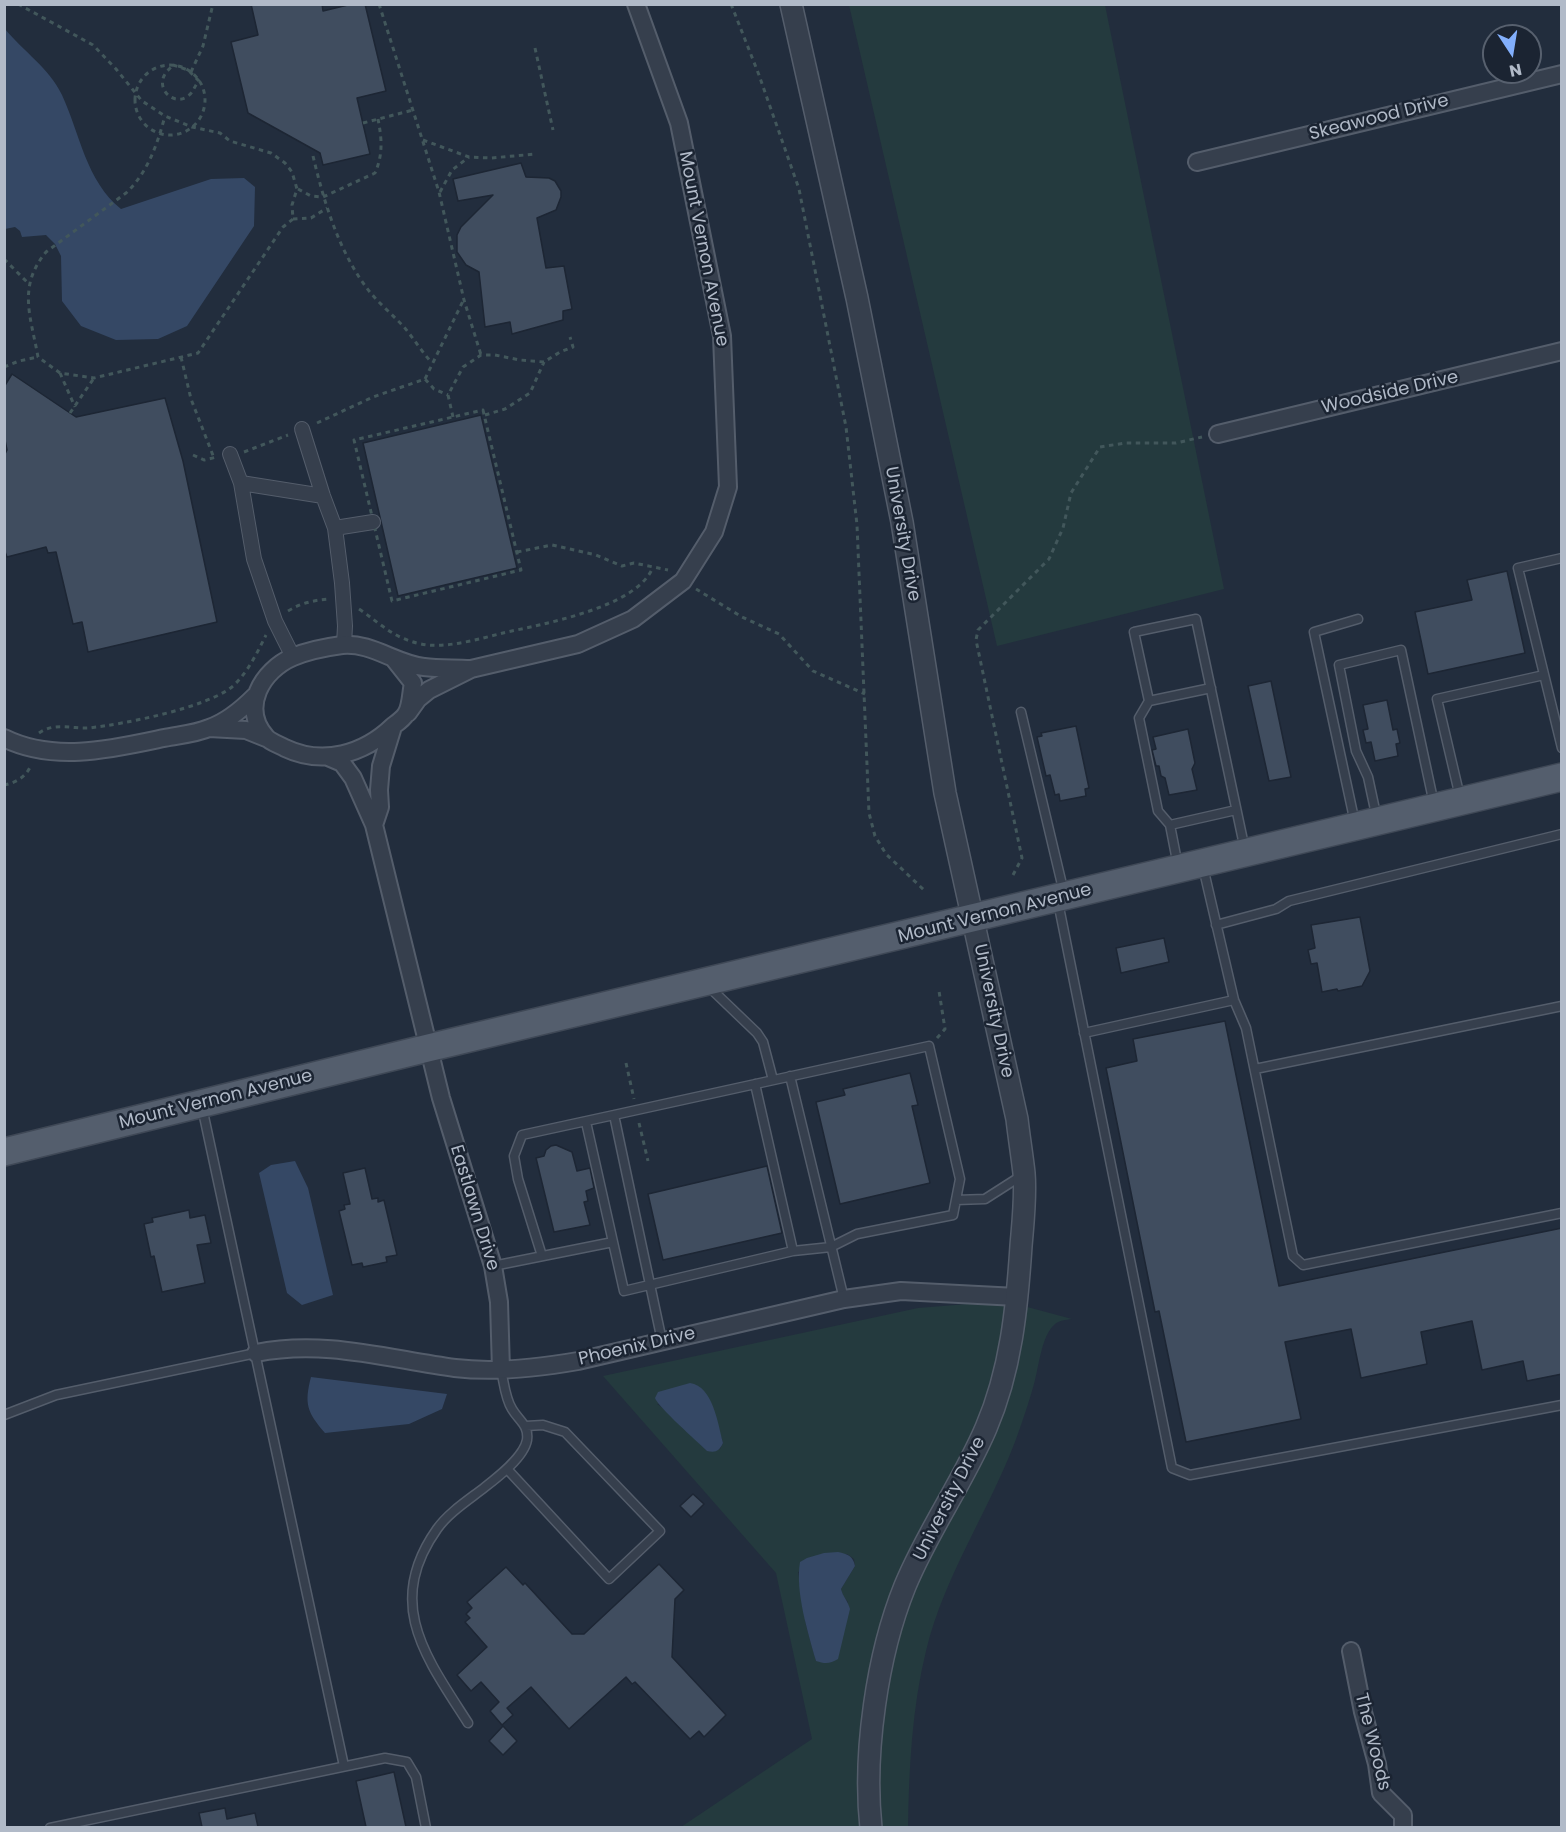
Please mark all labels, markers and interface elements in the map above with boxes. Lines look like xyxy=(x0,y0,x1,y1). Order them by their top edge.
north arrow xyxy=(1482,24,1542,84)
text: N xyxy=(1507,58,1524,83)
street label: Skeawood Drive xyxy=(1307,90,1451,146)
street label: Mount Vernon Avenue xyxy=(673,150,733,348)
street label: Woodside Drive xyxy=(1319,367,1461,419)
street label: University Drive xyxy=(880,465,924,603)
street label: Mount Vernon Avenue xyxy=(896,880,1094,948)
street label: University Drive xyxy=(968,942,1018,1080)
street label: Mount Vernon Avenue xyxy=(117,1066,315,1134)
street label: Eastlawn Drive xyxy=(445,1143,503,1273)
street label: Phoenix Drive xyxy=(577,1323,697,1371)
street label: University Drive xyxy=(909,1433,991,1565)
street label: The Woods xyxy=(1349,1691,1395,1793)

